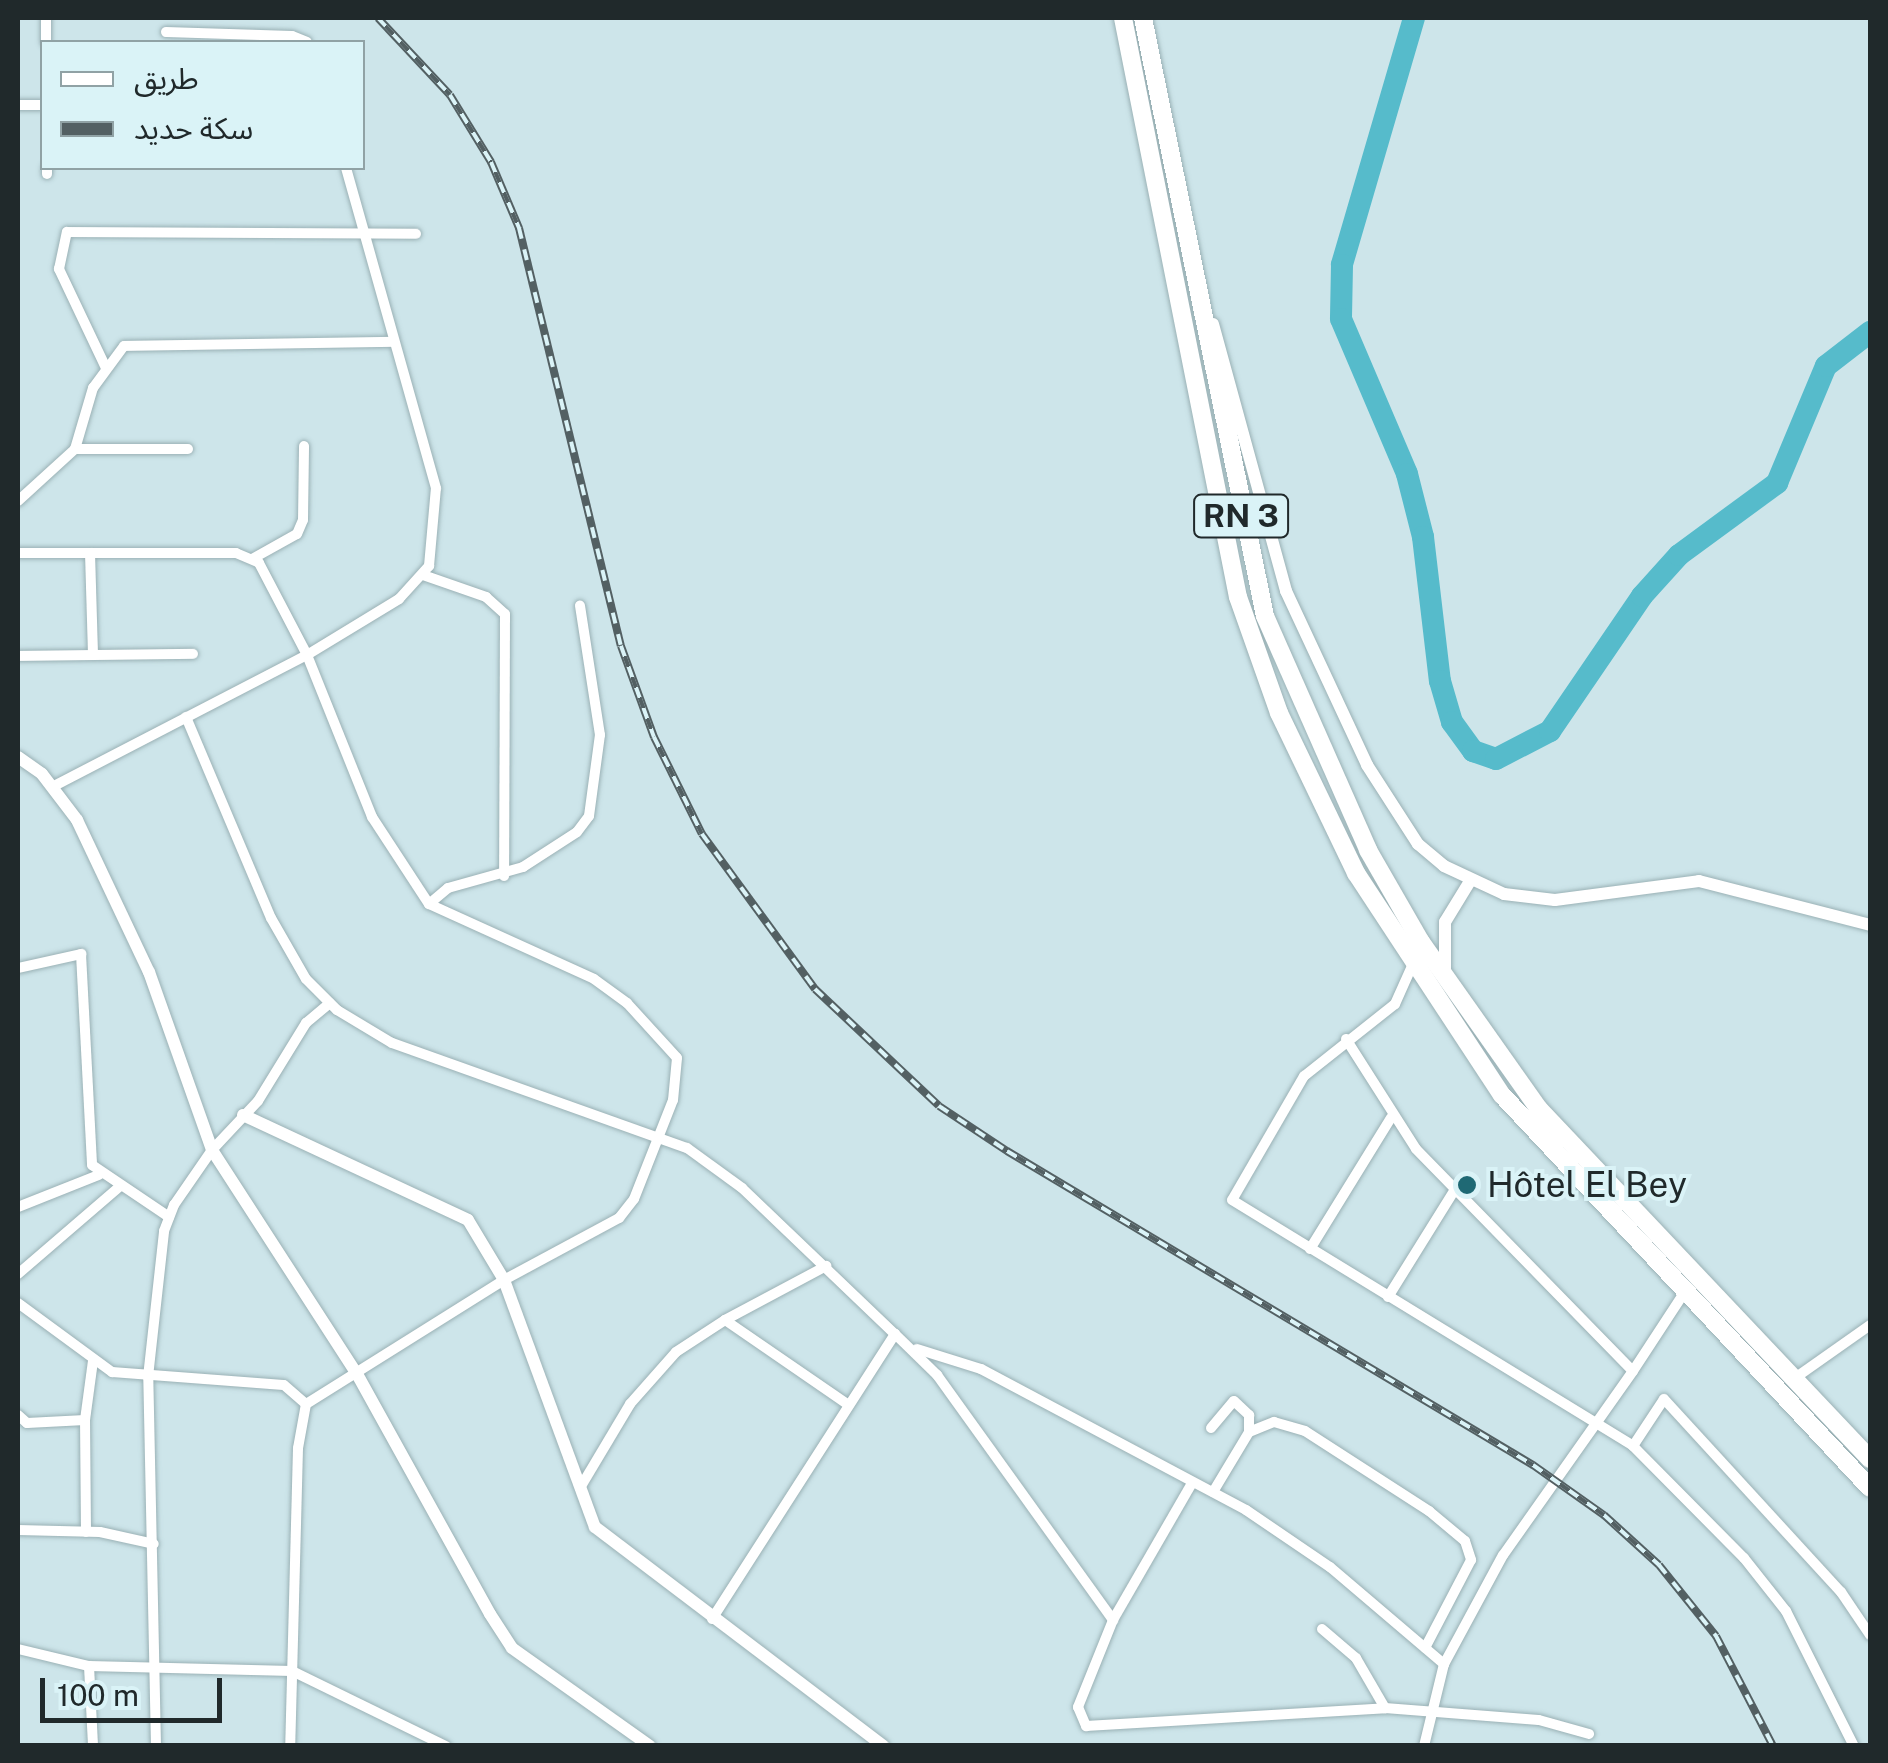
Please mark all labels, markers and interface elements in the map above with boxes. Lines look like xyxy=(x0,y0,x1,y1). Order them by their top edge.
legend xyxy=(40,40,365,170)
text: طريق xyxy=(134,60,199,96)
text: سكة حديد xyxy=(134,110,253,146)
road number: RN 3 xyxy=(1191,489,1291,543)
place label: Hôtel El Bey xyxy=(1487,1164,1687,1206)
marker: Hôtel El Bey xyxy=(1456,1174,1478,1196)
scale bar xyxy=(45,1658,228,1720)
text: 100 m xyxy=(57,1677,139,1713)

